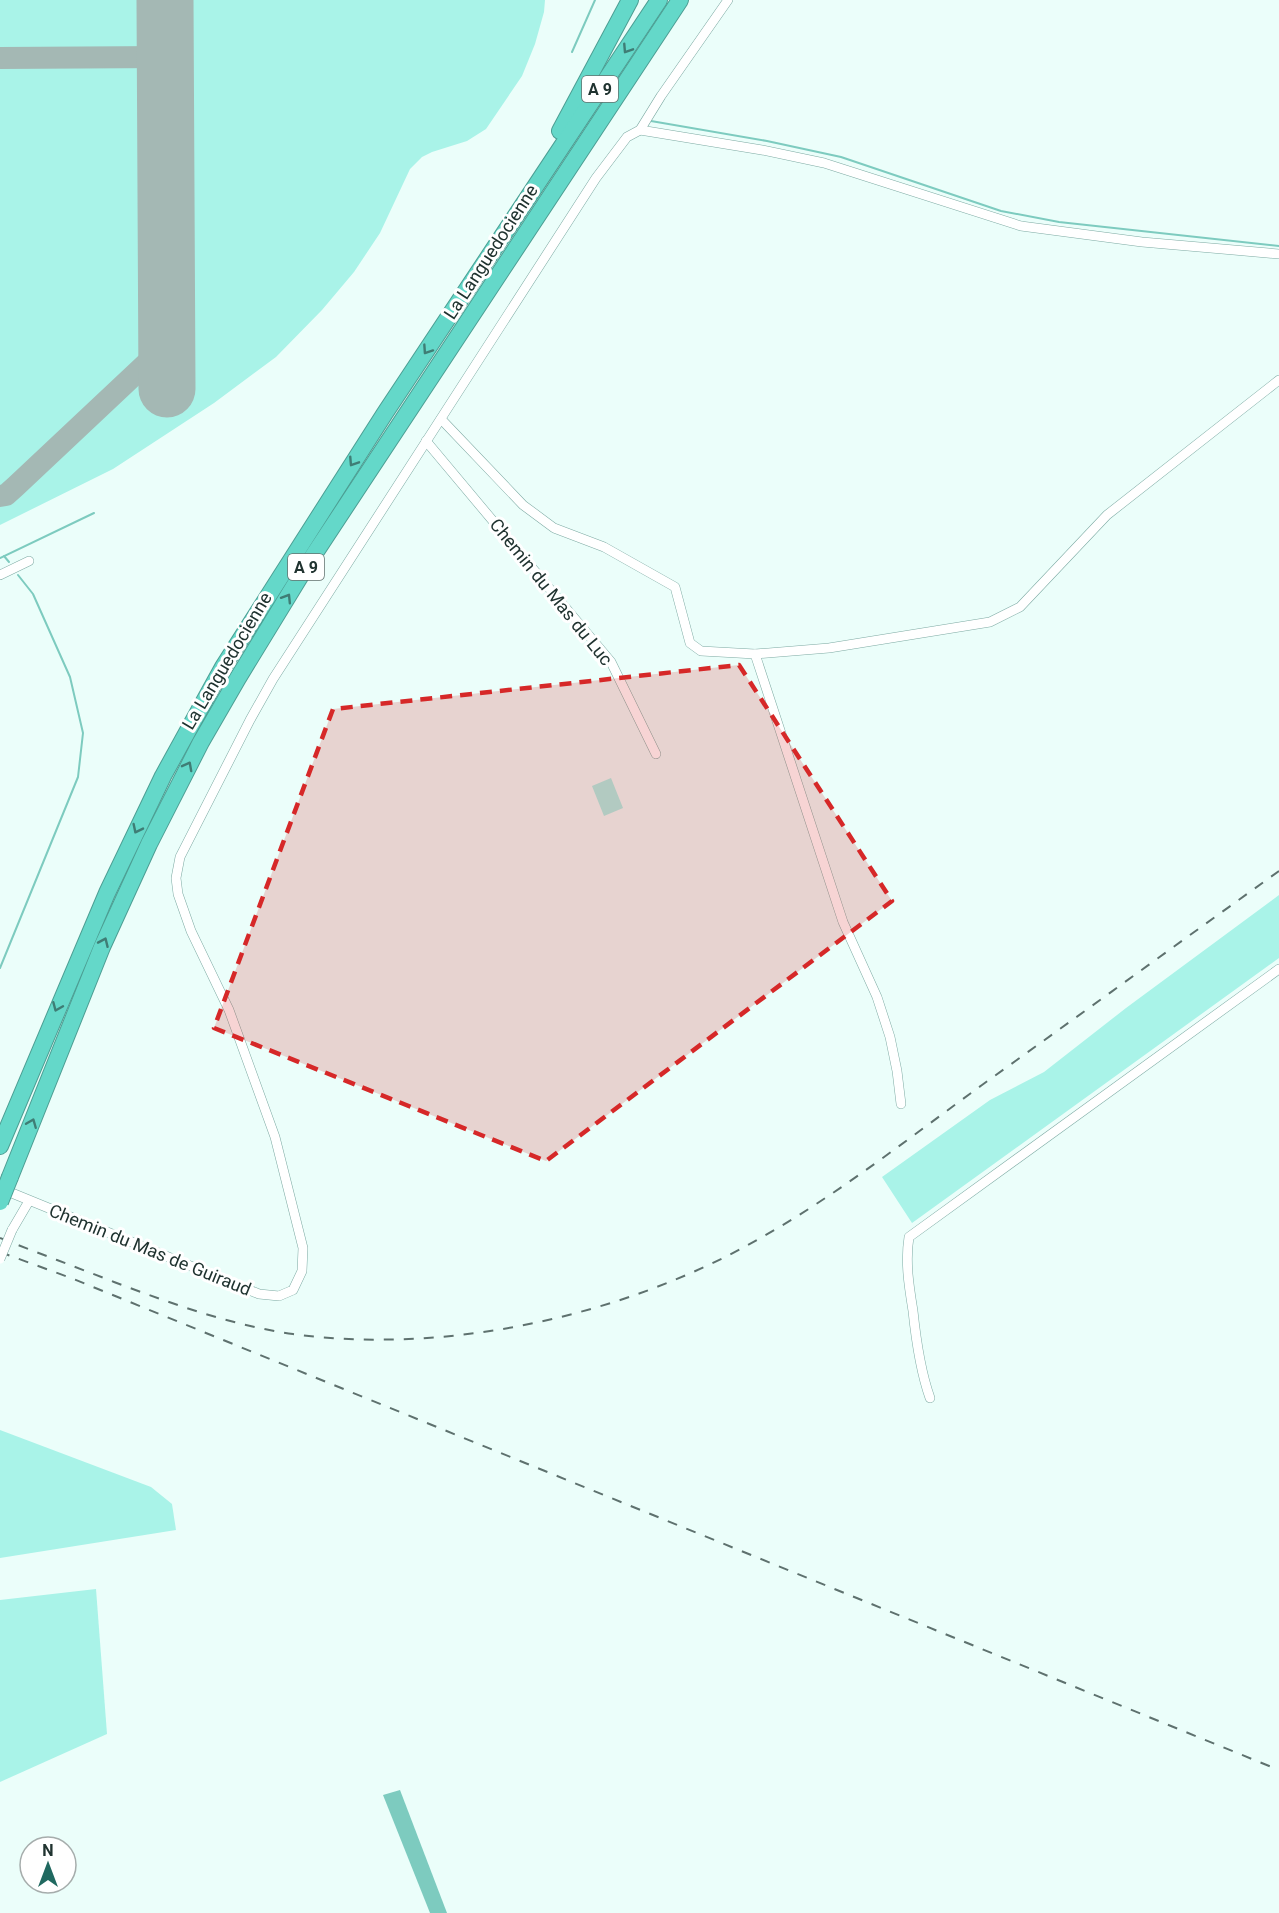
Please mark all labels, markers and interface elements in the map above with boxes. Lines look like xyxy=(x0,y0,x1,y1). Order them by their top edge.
one-way arrow xyxy=(623,42,634,53)
road number: A 9 xyxy=(582,76,618,102)
street label: La Languedocienne xyxy=(439,181,542,323)
one-way arrow xyxy=(423,343,434,354)
one-way arrow xyxy=(349,455,360,466)
street label: Chemin du Mas du Luc xyxy=(486,514,617,669)
road number: A 9 xyxy=(288,554,324,580)
street label: La Languedocienne xyxy=(177,588,276,733)
one-way arrow xyxy=(279,594,291,604)
one-way arrow xyxy=(181,762,192,773)
one-way arrow xyxy=(133,823,145,834)
one-way arrow xyxy=(97,937,109,948)
one-way arrow xyxy=(53,1001,65,1012)
one-way arrow xyxy=(25,1119,37,1130)
street label: Chemin du Mas de Guiraud xyxy=(46,1199,254,1300)
north arrow xyxy=(18,1835,78,1895)
text: N xyxy=(42,1841,54,1860)

